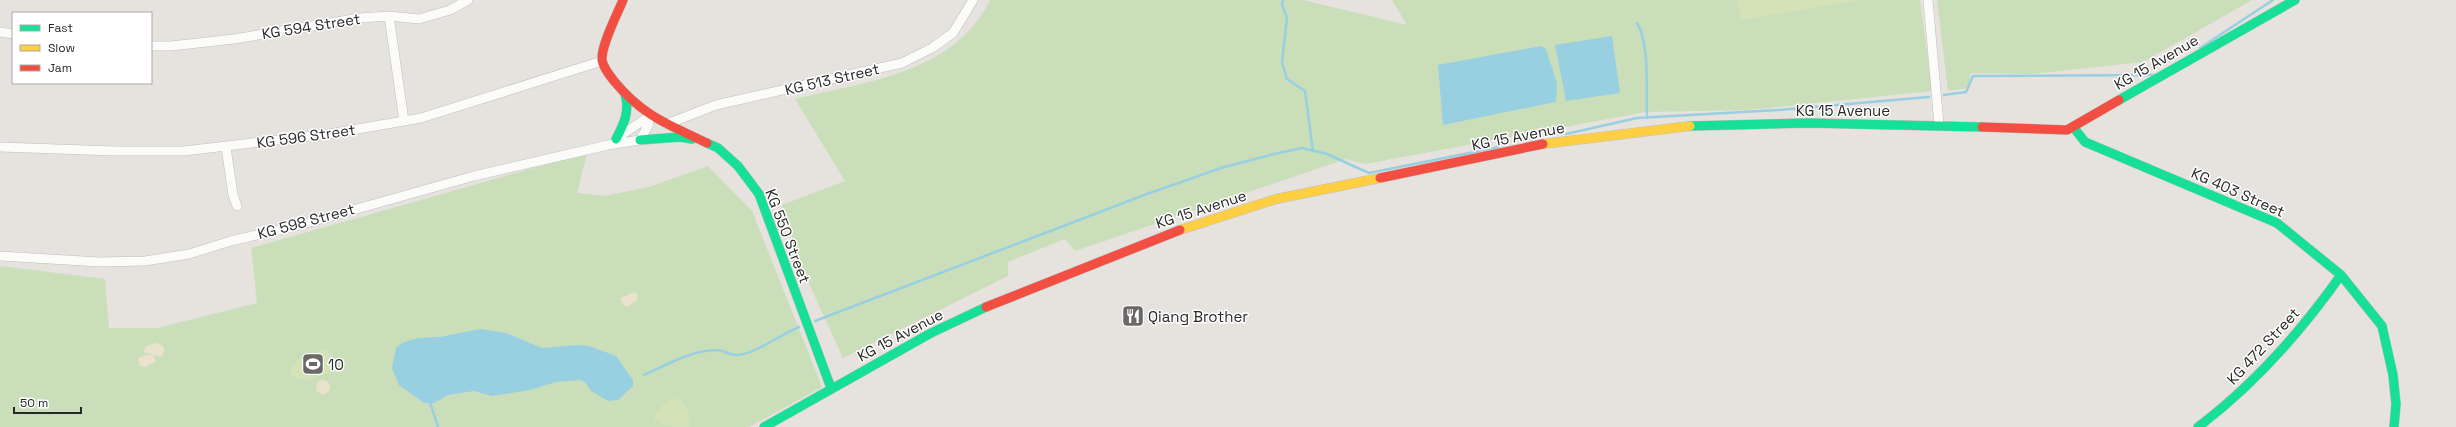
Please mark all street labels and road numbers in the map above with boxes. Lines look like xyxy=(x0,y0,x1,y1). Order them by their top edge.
street label: KG 594 Street xyxy=(260,9,362,43)
street label: KG 15 Avenue xyxy=(2110,30,2202,94)
street label: KG 513 Street xyxy=(783,59,881,99)
street label: KG 15 Avenue xyxy=(1796,101,1890,120)
street label: KG 15 Avenue xyxy=(1470,118,1566,154)
street label: KG 596 Street xyxy=(255,120,357,152)
street label: KG 403 Street xyxy=(2188,163,2288,221)
street label: KG 15 Avenue xyxy=(1153,185,1249,233)
street label: KG 550 Street xyxy=(761,186,815,286)
street label: KG 598 Street xyxy=(255,199,357,243)
street label: KG 472 Street xyxy=(2222,303,2304,388)
street label: KG 15 Avenue xyxy=(854,304,946,366)

